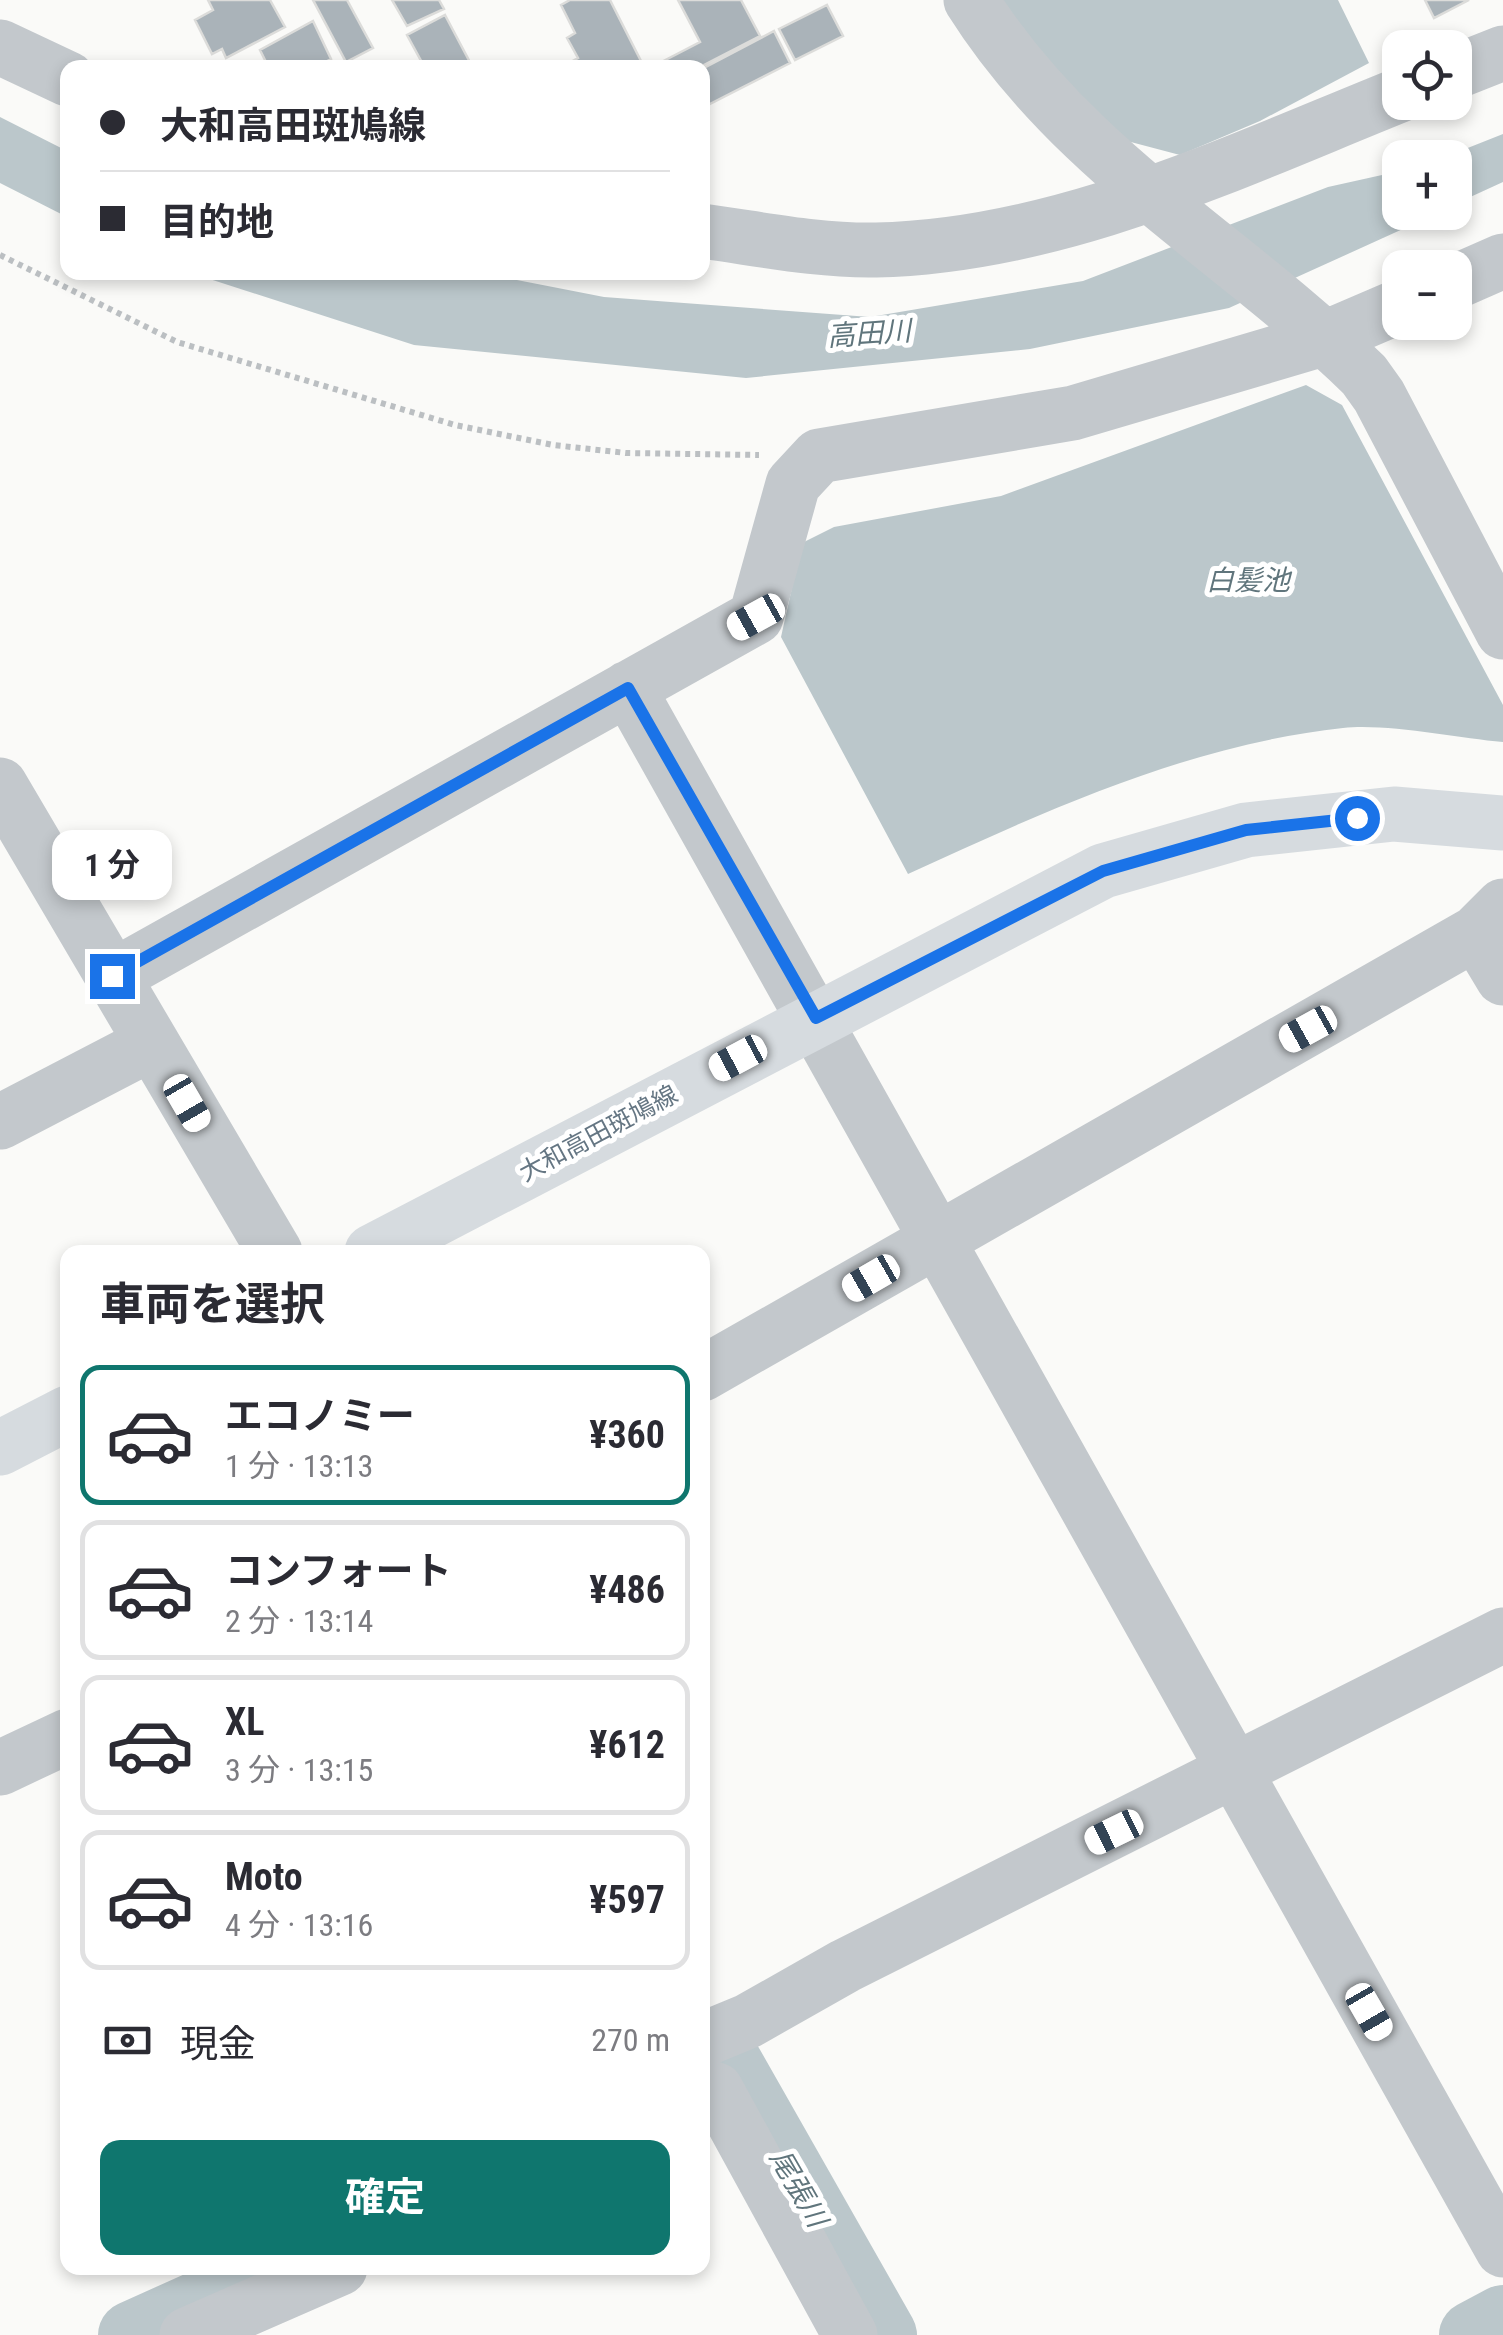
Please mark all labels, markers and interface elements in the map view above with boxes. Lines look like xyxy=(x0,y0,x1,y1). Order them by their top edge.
map controls xyxy=(1382,30,1472,340)
button: locate xyxy=(1382,30,1472,120)
text: 大和高田斑鳩線 xyxy=(160,104,426,148)
button: + xyxy=(1382,140,1472,230)
text: 目的地 xyxy=(160,200,274,244)
button: − xyxy=(1382,250,1472,340)
water label: 高田川 xyxy=(826,314,915,353)
water label: 白髪池 xyxy=(1206,564,1293,597)
car xyxy=(722,589,790,645)
route start xyxy=(1335,796,1380,841)
callout: 1 分 xyxy=(52,831,172,901)
text: 1 分 xyxy=(84,846,140,884)
route end xyxy=(90,954,135,999)
car xyxy=(1274,1001,1342,1057)
car xyxy=(704,1031,772,1085)
car xyxy=(159,1070,215,1136)
street label: 大和高田斑鳩線 xyxy=(514,1080,682,1187)
car xyxy=(838,1250,904,1306)
text: 車両を選択 xyxy=(100,1278,325,1331)
icon: car xyxy=(105,1390,195,1480)
text: エコノミー xyxy=(225,1394,415,1438)
text: ¥360 xyxy=(589,1413,665,1457)
text: 1 分 · 13:13 xyxy=(225,1447,373,1485)
icon: car xyxy=(105,1545,195,1635)
text: コンフォート xyxy=(225,1549,452,1593)
text: ¥486 xyxy=(589,1568,665,1612)
text: 2 分 · 13:14 xyxy=(225,1602,373,1640)
icon: car xyxy=(105,1700,195,1790)
text: XL xyxy=(225,1700,264,1744)
text: ¥612 xyxy=(589,1723,665,1767)
text: 3 分 · 13:15 xyxy=(225,1751,373,1789)
car xyxy=(1080,1805,1148,1859)
icon: car xyxy=(105,1855,195,1945)
text: Moto xyxy=(225,1855,303,1899)
text: ¥597 xyxy=(589,1878,665,1922)
text: 4 分 · 13:16 xyxy=(225,1906,373,1944)
car xyxy=(1341,1979,1397,2045)
icon: cash xyxy=(100,2013,155,2068)
text: 270 m xyxy=(591,2021,670,2059)
text: 現金 xyxy=(180,2022,256,2066)
button: 確定 xyxy=(100,2140,670,2255)
water label: 尾張川 xyxy=(763,2144,835,2235)

